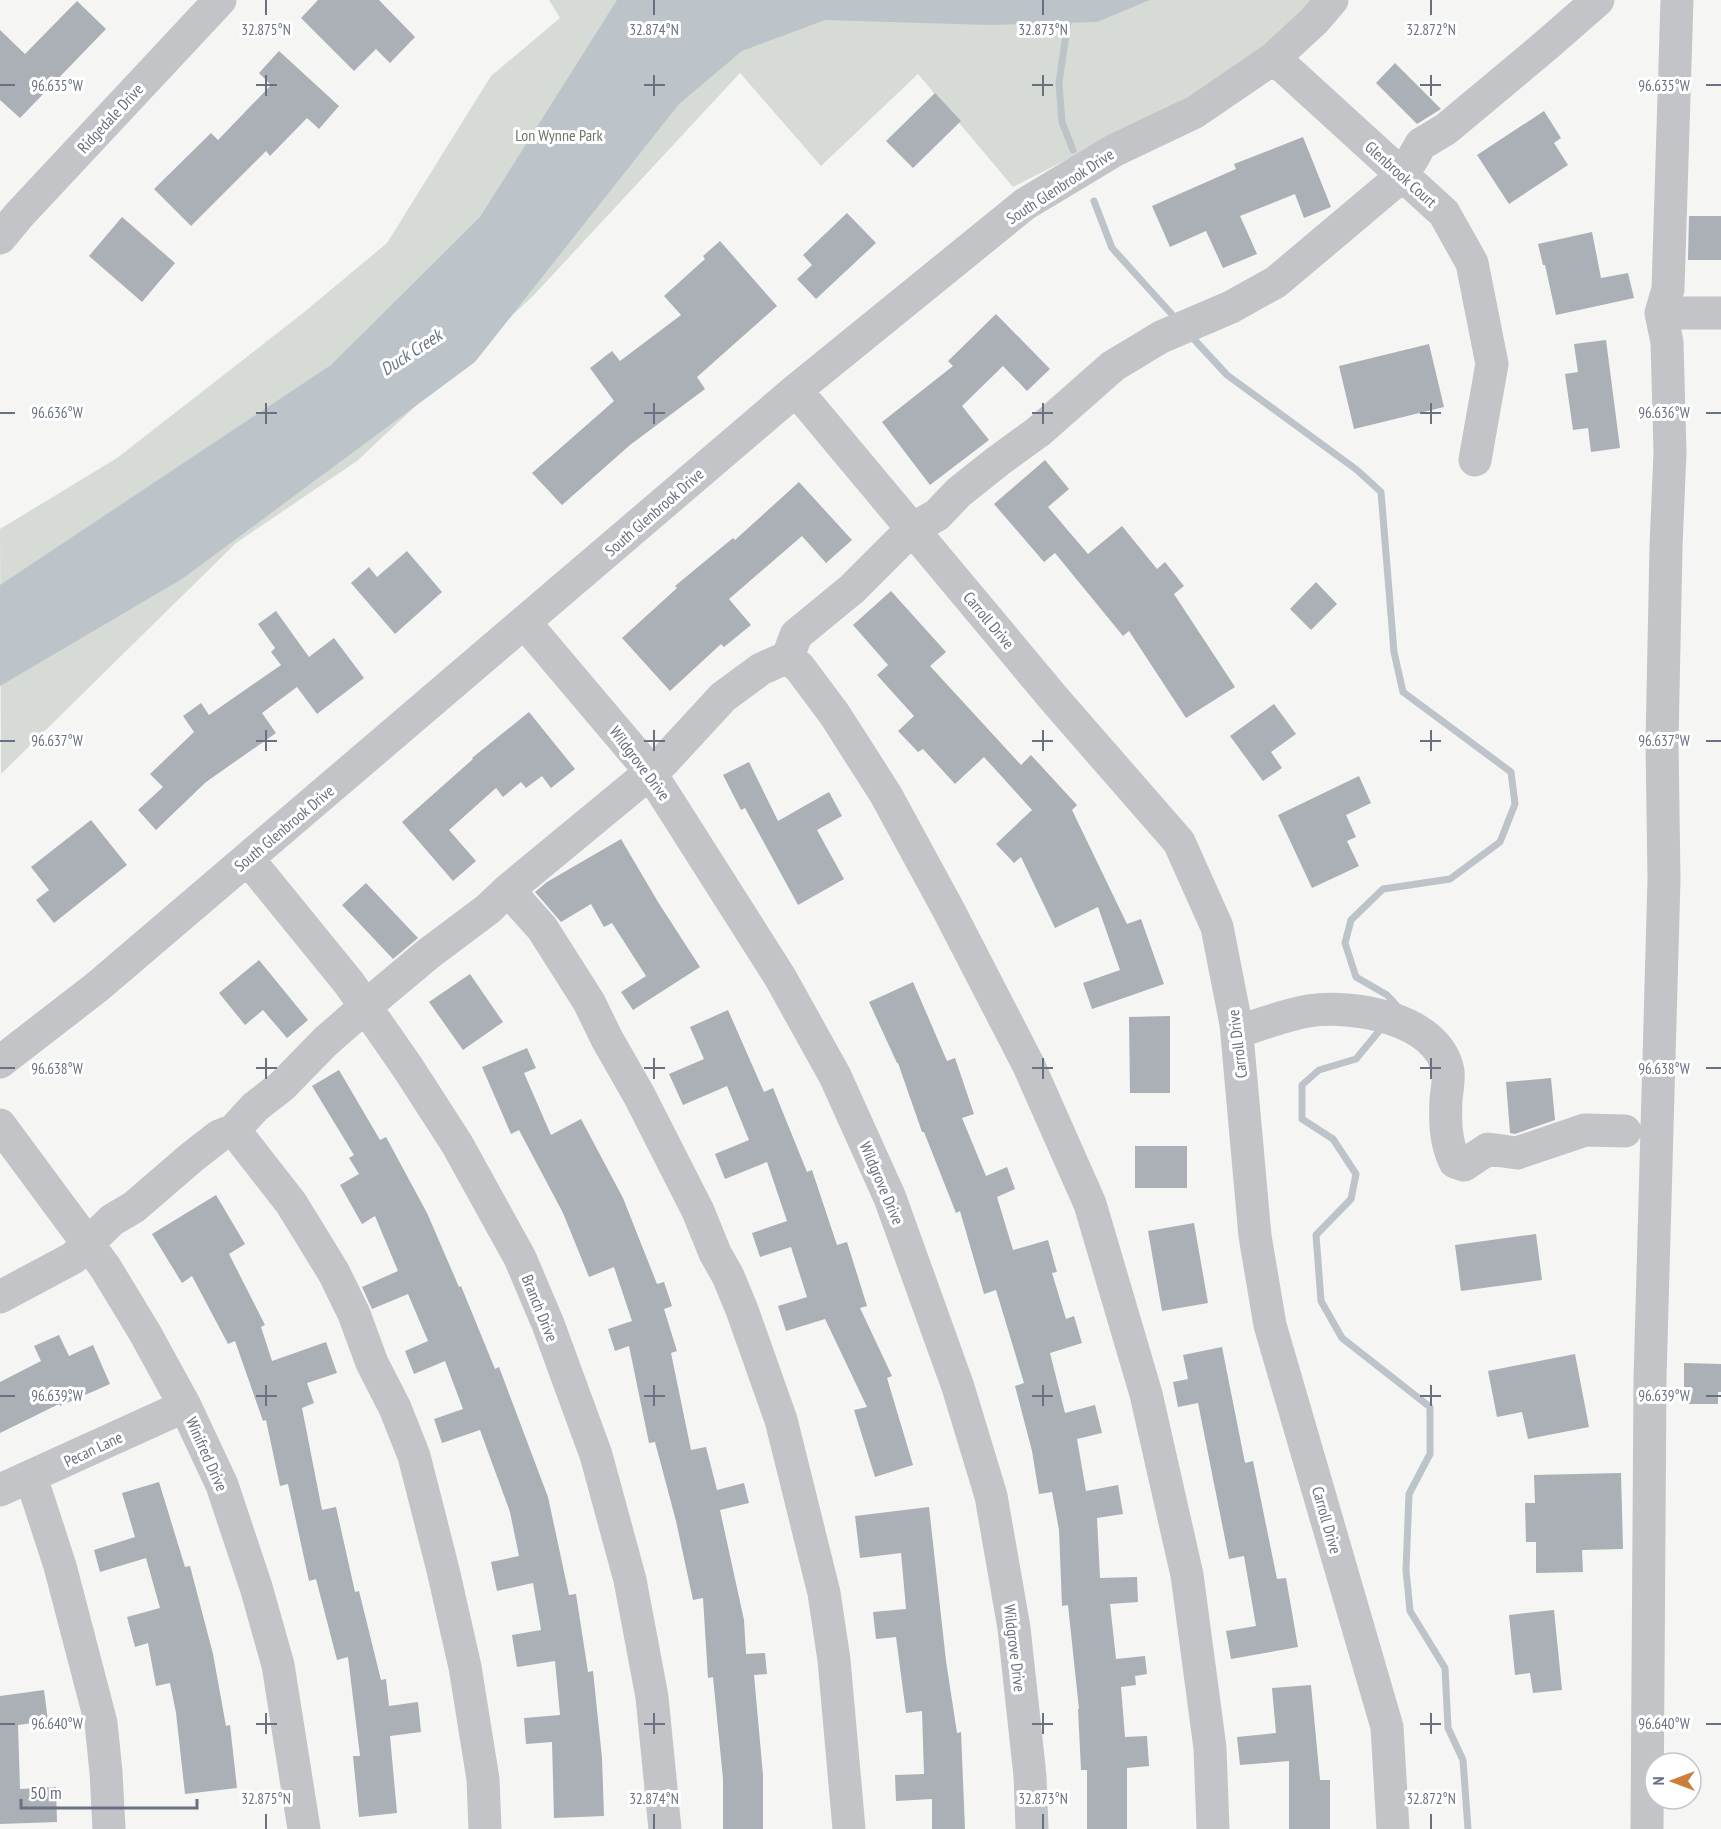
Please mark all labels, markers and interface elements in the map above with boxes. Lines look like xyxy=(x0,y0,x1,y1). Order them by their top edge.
text: 32.875°N xyxy=(241,20,291,39)
text: 32.874°N xyxy=(629,20,679,39)
text: 32.873°N xyxy=(1018,20,1068,39)
text: 32.872°N xyxy=(1406,20,1456,39)
text: 96.635°W xyxy=(31,76,83,95)
text: 96.635°W xyxy=(1638,76,1690,95)
street label: Ridgedale Drive xyxy=(73,79,147,157)
park label: Lon Wynne Park xyxy=(515,125,603,145)
street label: Glenbrook Court xyxy=(1361,137,1441,212)
street label: South Glenbrook Drive xyxy=(1002,144,1118,228)
water label: Duck Creek xyxy=(376,323,448,380)
text: 96.636°W xyxy=(31,403,83,422)
text: 96.636°W xyxy=(1638,403,1690,422)
street label: South Glenbrook Drive xyxy=(601,464,707,560)
street label: Carroll Drive xyxy=(959,587,1019,653)
street label: Wildgrove Drive xyxy=(605,722,675,804)
text: 96.637°W xyxy=(31,731,83,750)
text: 96.637°W xyxy=(1638,731,1690,750)
street label: South Glenbrook Drive xyxy=(230,780,338,876)
street label: Carroll Drive xyxy=(1223,1008,1251,1080)
text: 96.638°W xyxy=(31,1059,83,1078)
text: 96.638°W xyxy=(1638,1059,1690,1078)
street label: Wildgrove Drive xyxy=(856,1138,908,1228)
street label: Branch Drive xyxy=(518,1272,562,1344)
text: 96.639°W xyxy=(31,1386,83,1405)
text: 96.639°W xyxy=(1638,1386,1690,1405)
street label: Winifred Drive xyxy=(182,1414,232,1494)
street label: Pecan Lane xyxy=(61,1427,125,1471)
street label: Carroll Drive xyxy=(1308,1484,1346,1556)
street label: Wildgrove Drive xyxy=(1000,1603,1030,1693)
text: 96.640°W xyxy=(31,1714,83,1733)
text: 96.640°W xyxy=(1638,1714,1690,1733)
north arrow xyxy=(1643,1751,1703,1811)
scale bar xyxy=(21,1772,196,1810)
text: N xyxy=(1648,1777,1668,1785)
text: 50 m xyxy=(30,1781,62,1804)
text: 32.875°N xyxy=(241,1789,291,1808)
text: 32.874°N xyxy=(629,1789,679,1808)
text: 32.873°N xyxy=(1018,1789,1068,1808)
text: 32.872°N xyxy=(1406,1789,1456,1808)

